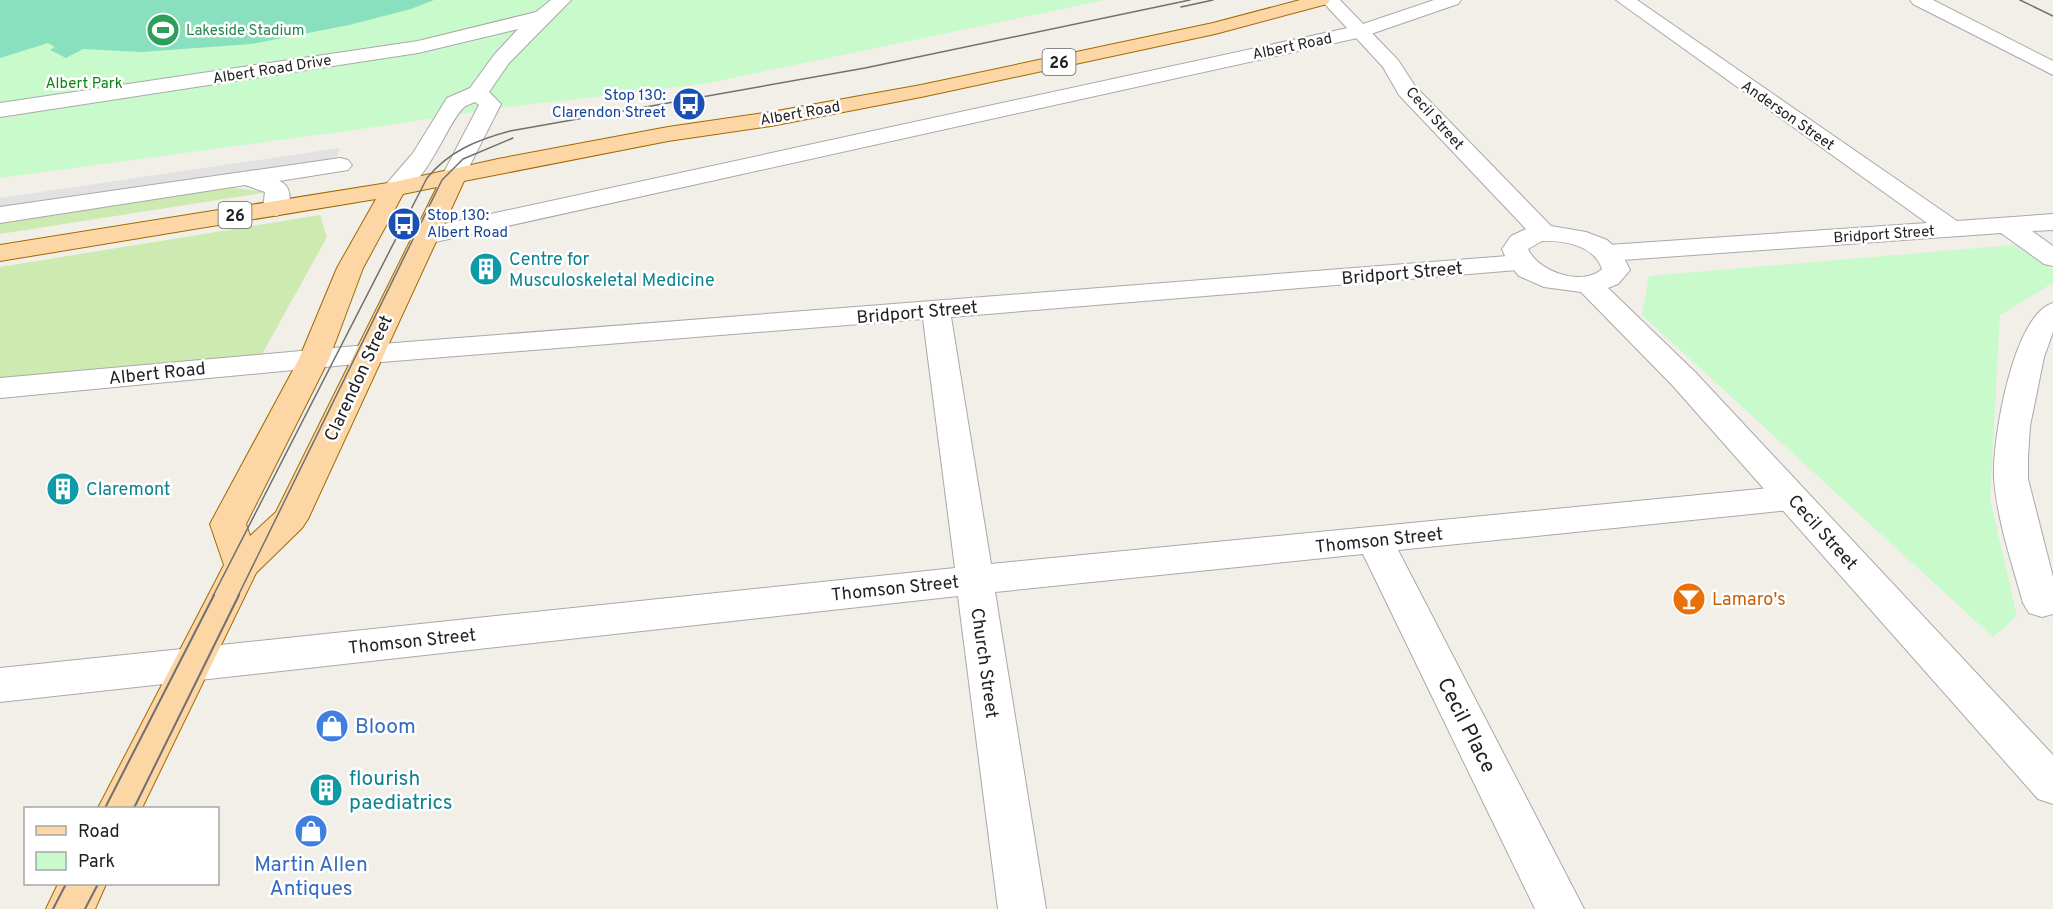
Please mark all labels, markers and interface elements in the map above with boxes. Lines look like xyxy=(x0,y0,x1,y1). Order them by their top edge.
sports icon: Lakeside Stadium xyxy=(145,12,181,48)
place label: Lakeside Stadium xyxy=(186,22,305,41)
street label: Albert Road xyxy=(1251,30,1334,65)
road number: 26 xyxy=(1042,49,1076,75)
street label: Albert Road Drive xyxy=(211,52,333,89)
park label: Albert Park xyxy=(45,75,123,94)
street label: Anderson Street xyxy=(1737,77,1837,155)
street label: Cecil Street xyxy=(1401,84,1467,154)
bus stop icon: Stop 130: Clarendon Street xyxy=(671,86,707,122)
place label: Stop 130: Clarendon Street xyxy=(552,87,666,123)
street label: Albert Road xyxy=(759,98,842,131)
road number: 26 xyxy=(218,202,252,228)
bus stop icon: Stop 130: Albert Road xyxy=(386,206,422,242)
place label: Stop 130: Albert Road xyxy=(427,207,508,243)
street label: Bridport Street xyxy=(1833,222,1935,249)
place label: Centre for Musculoskeletal Medicine xyxy=(509,249,715,293)
building icon: Centre for Musculoskeletal Medicine xyxy=(468,251,504,287)
street label: Bridport Street xyxy=(1341,258,1464,291)
street label: Bridport Street xyxy=(856,297,979,330)
street label: Clarendon Street xyxy=(320,312,399,446)
street label: Albert Road xyxy=(108,358,207,391)
building icon: Claremont xyxy=(45,471,81,507)
place label: Claremont xyxy=(86,479,171,502)
street label: Cecil Street xyxy=(1782,490,1862,576)
street label: Thomson Street xyxy=(1314,523,1444,560)
street label: Thomson Street xyxy=(830,571,960,608)
bar icon: Lamaro's xyxy=(1671,581,1707,617)
place label: Lamaro's xyxy=(1712,589,1786,612)
street label: Church Street xyxy=(964,606,1003,720)
street label: Thomson Street xyxy=(347,624,477,661)
street label: Cecil Place xyxy=(1430,673,1501,778)
shop icon: Bloom xyxy=(314,708,350,744)
place label: Bloom xyxy=(355,714,416,741)
place label: flourish paediatrics xyxy=(349,766,453,817)
building icon: flourish paediatrics xyxy=(308,772,344,808)
legend xyxy=(24,807,219,885)
shop icon: Martin Allen Antiques xyxy=(293,813,329,849)
text: Road xyxy=(78,821,120,844)
text: Park xyxy=(78,851,115,874)
place label: Martin Allen Antiques xyxy=(254,852,368,903)

